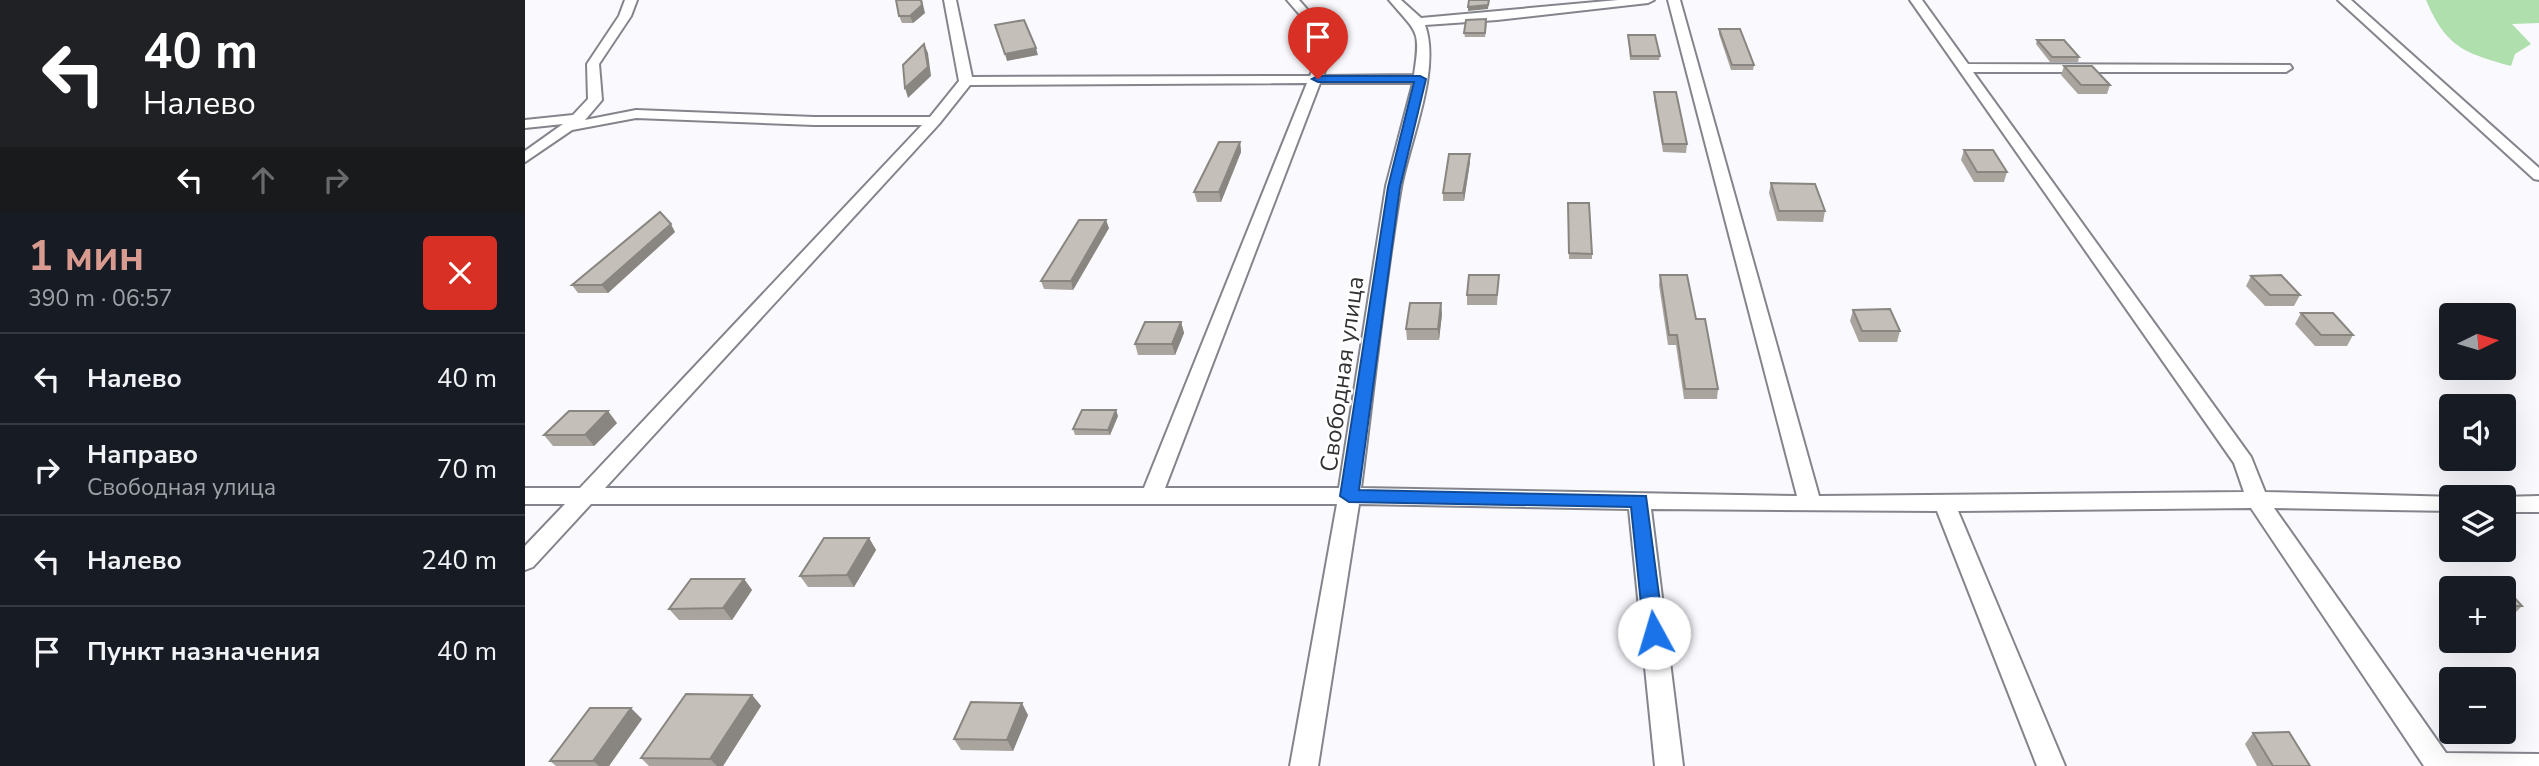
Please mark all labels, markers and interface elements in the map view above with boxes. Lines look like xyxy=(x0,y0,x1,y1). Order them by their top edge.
pin xyxy=(1288,7,1348,79)
text: 40 m xyxy=(143,18,258,85)
icon: arrive xyxy=(1299,18,1337,56)
icon: left xyxy=(28,28,119,119)
text: Налево xyxy=(143,82,256,125)
icon: left xyxy=(171,161,209,199)
icon: ahead xyxy=(244,161,282,199)
icon: right xyxy=(317,161,355,199)
text: 1 мин xyxy=(28,228,144,285)
button: close xyxy=(423,236,497,310)
street label: Свободная улица xyxy=(1312,274,1372,474)
text: 390 m · 06:57 xyxy=(28,283,173,314)
north arrow xyxy=(2439,303,2517,380)
map controls xyxy=(2439,303,2516,744)
icon: left xyxy=(28,360,66,398)
text: Налево xyxy=(87,361,182,396)
text: 40 m xyxy=(437,361,497,396)
button: sound xyxy=(2439,394,2516,471)
text: Направо xyxy=(87,437,198,472)
icon: right xyxy=(28,451,66,489)
text: 70 m xyxy=(437,452,497,487)
text: Свободная улица xyxy=(87,472,276,503)
button: layers xyxy=(2439,485,2516,562)
icon: left xyxy=(28,542,66,580)
text: Налево xyxy=(87,543,182,578)
text: 240 m xyxy=(421,543,497,578)
button: + xyxy=(2439,576,2516,653)
position arrow xyxy=(1617,596,1691,670)
icon: arrive xyxy=(28,633,66,671)
text: Пункт назначения xyxy=(87,634,320,669)
text: 40 m xyxy=(437,634,497,669)
button: − xyxy=(2439,667,2516,744)

